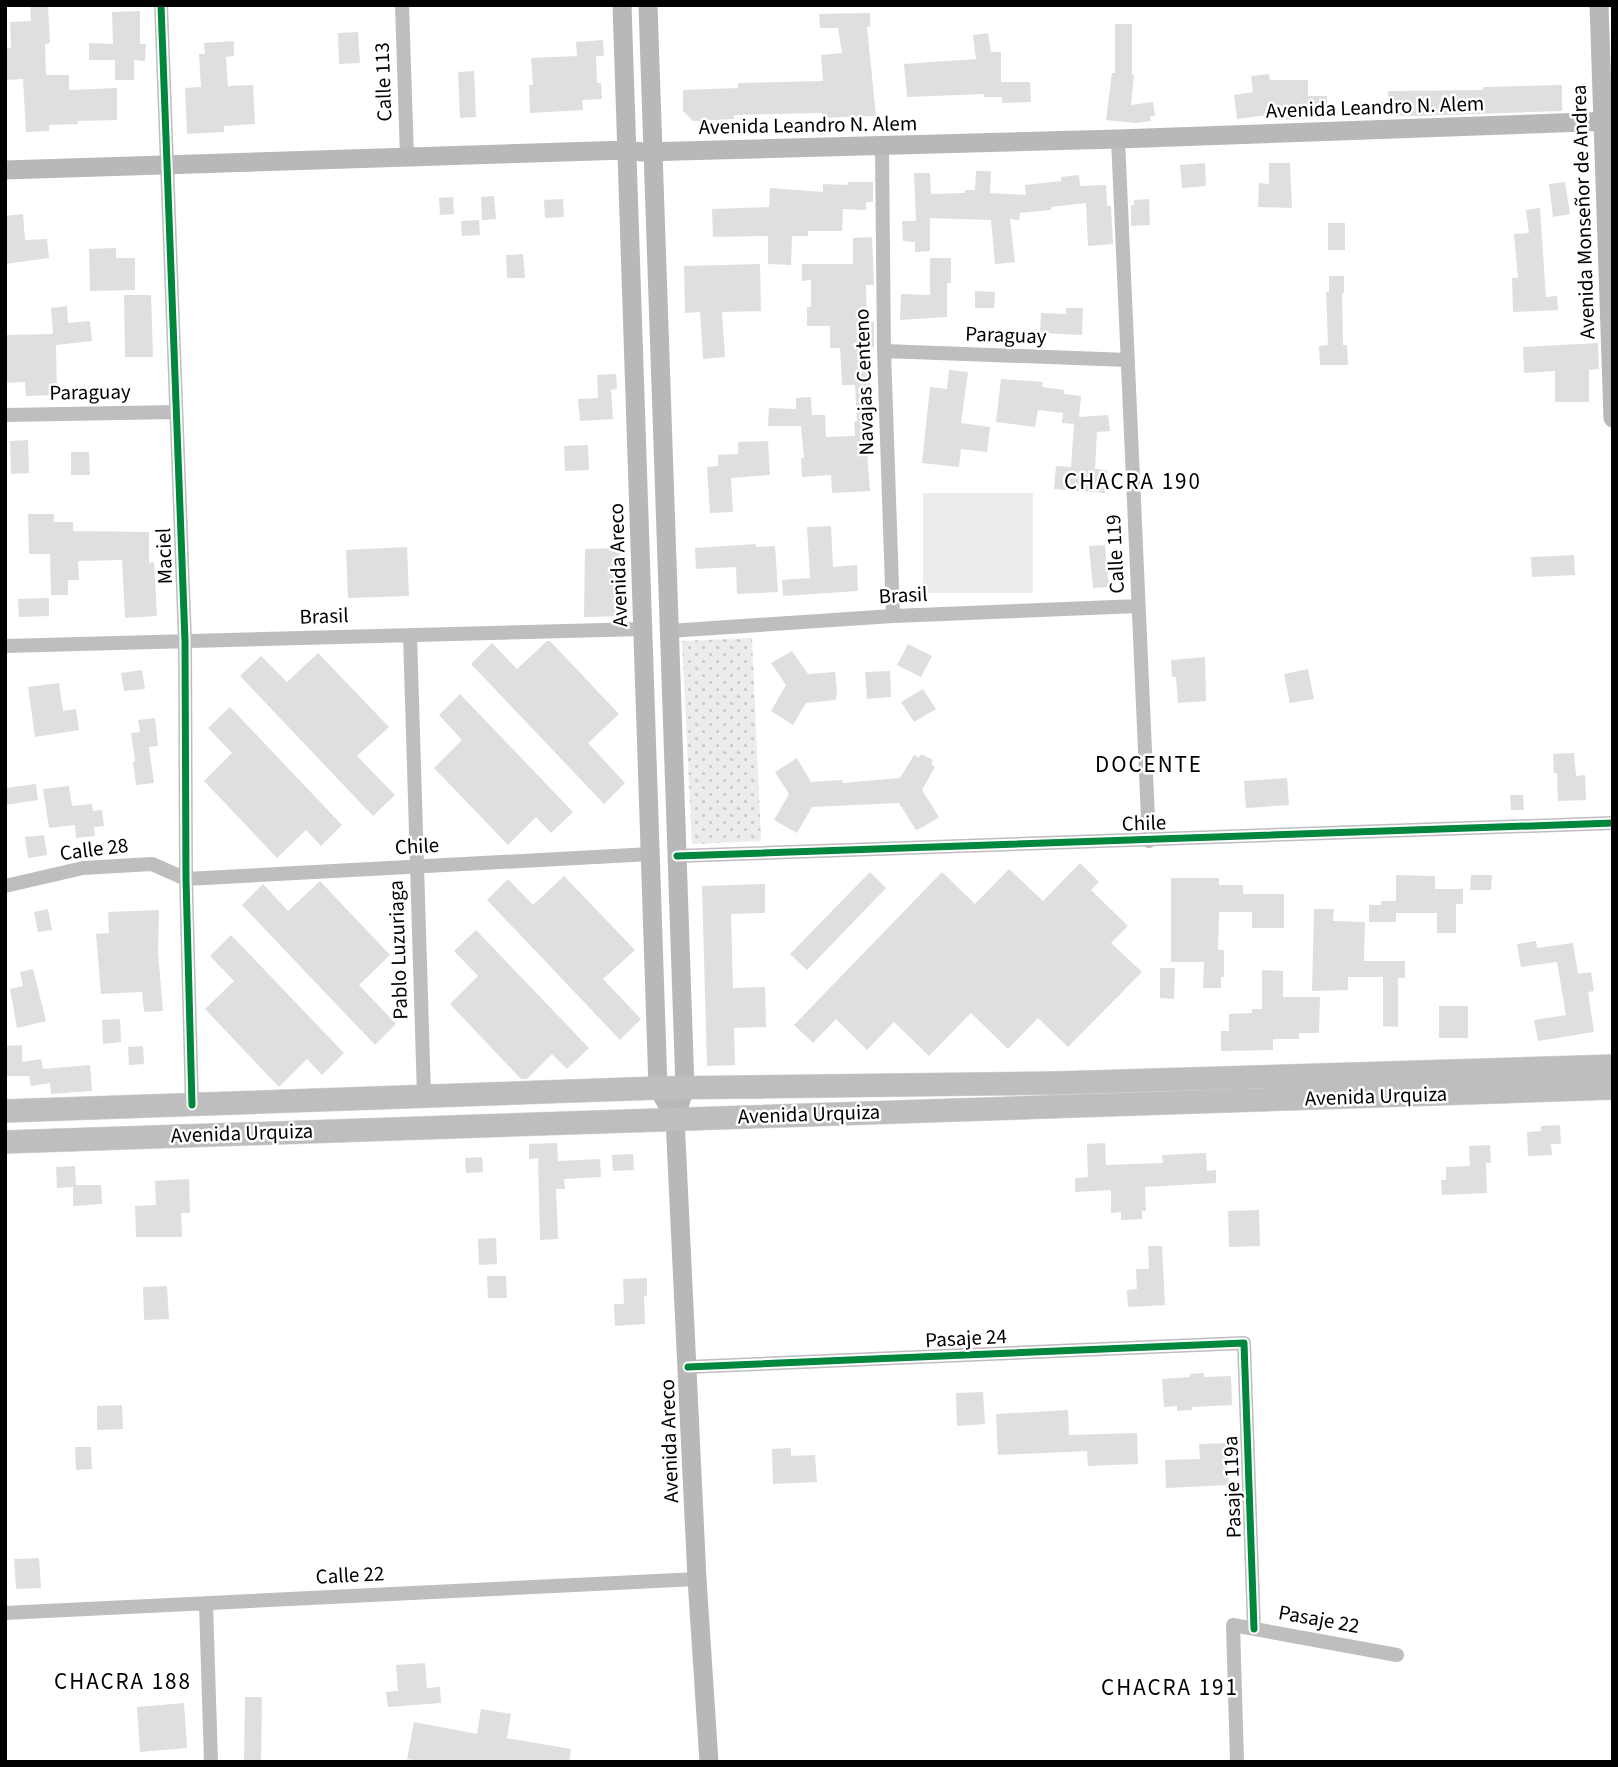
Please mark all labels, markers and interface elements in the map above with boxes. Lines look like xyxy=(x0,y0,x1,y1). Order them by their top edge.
street label: Calle 113 xyxy=(367,42,399,122)
street label: Avenida Monseñor de Andrea xyxy=(1564,84,1602,340)
street label: Avenida Leandro N. Alem xyxy=(1265,88,1485,126)
street label: Avenida Leandro N. Alem xyxy=(698,108,918,142)
street label: Navajas Centeno xyxy=(846,308,882,456)
street label: Paraguay xyxy=(965,319,1047,351)
street label: Paraguay xyxy=(49,376,131,408)
district label: CHACRA 190 xyxy=(1064,465,1202,498)
street label: Avenida Areco xyxy=(601,503,635,627)
street label: Calle 119 xyxy=(1098,514,1132,594)
street label: Maciel xyxy=(148,527,180,585)
street label: Brasil xyxy=(878,579,928,611)
street label: Brasil xyxy=(299,600,349,632)
district label: DOCENTE xyxy=(1095,748,1203,781)
street label: Chile xyxy=(1121,807,1167,839)
street label: Calle 28 xyxy=(58,830,130,868)
street label: Chile xyxy=(394,830,440,862)
street label: Pablo Luzuriaga xyxy=(381,880,415,1020)
street label: Avenida Urquiza xyxy=(1304,1079,1448,1113)
street label: Avenida Urquiza xyxy=(737,1097,881,1131)
street label: Avenida Urquiza xyxy=(170,1116,314,1150)
street label: Pasaje 24 xyxy=(924,1321,1008,1355)
street label: Avenida Areco xyxy=(652,1379,686,1503)
street label: Pasaje 119a xyxy=(1215,1435,1249,1539)
street label: Calle 22 xyxy=(315,1558,385,1592)
street label: Pasaje 22 xyxy=(1276,1597,1362,1641)
district label: CHACRA 188 xyxy=(54,1665,192,1698)
district label: CHACRA 191 xyxy=(1101,1671,1239,1704)

